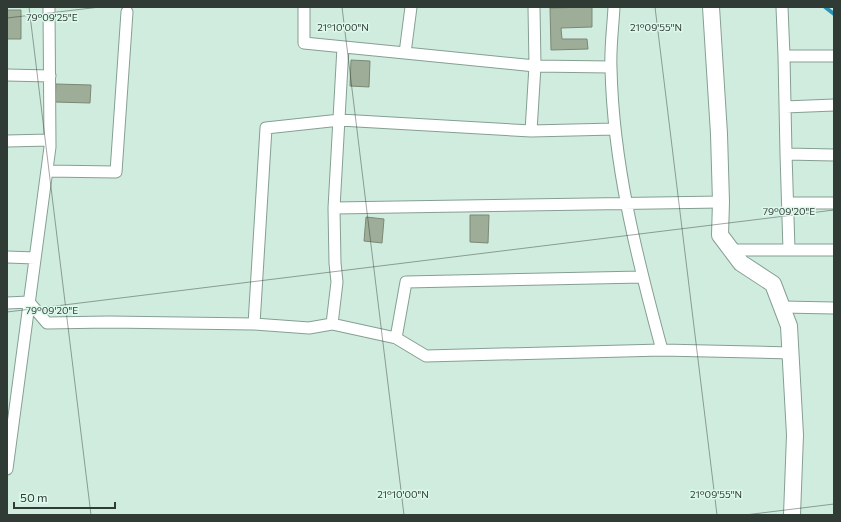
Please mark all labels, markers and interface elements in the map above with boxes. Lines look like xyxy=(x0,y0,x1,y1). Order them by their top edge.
text: 79°09'25"E xyxy=(26,11,78,23)
text: 21°10'00"N xyxy=(317,21,369,33)
text: 21°09'55"N xyxy=(630,21,682,33)
text: 79°09'20"E xyxy=(763,205,815,217)
text: 79°09'20"E xyxy=(26,304,78,316)
scale bar xyxy=(14,484,115,510)
text: 21°10'00"N xyxy=(377,488,429,500)
text: 21°09'55"N xyxy=(690,488,742,500)
text: 50 m xyxy=(20,490,48,504)

